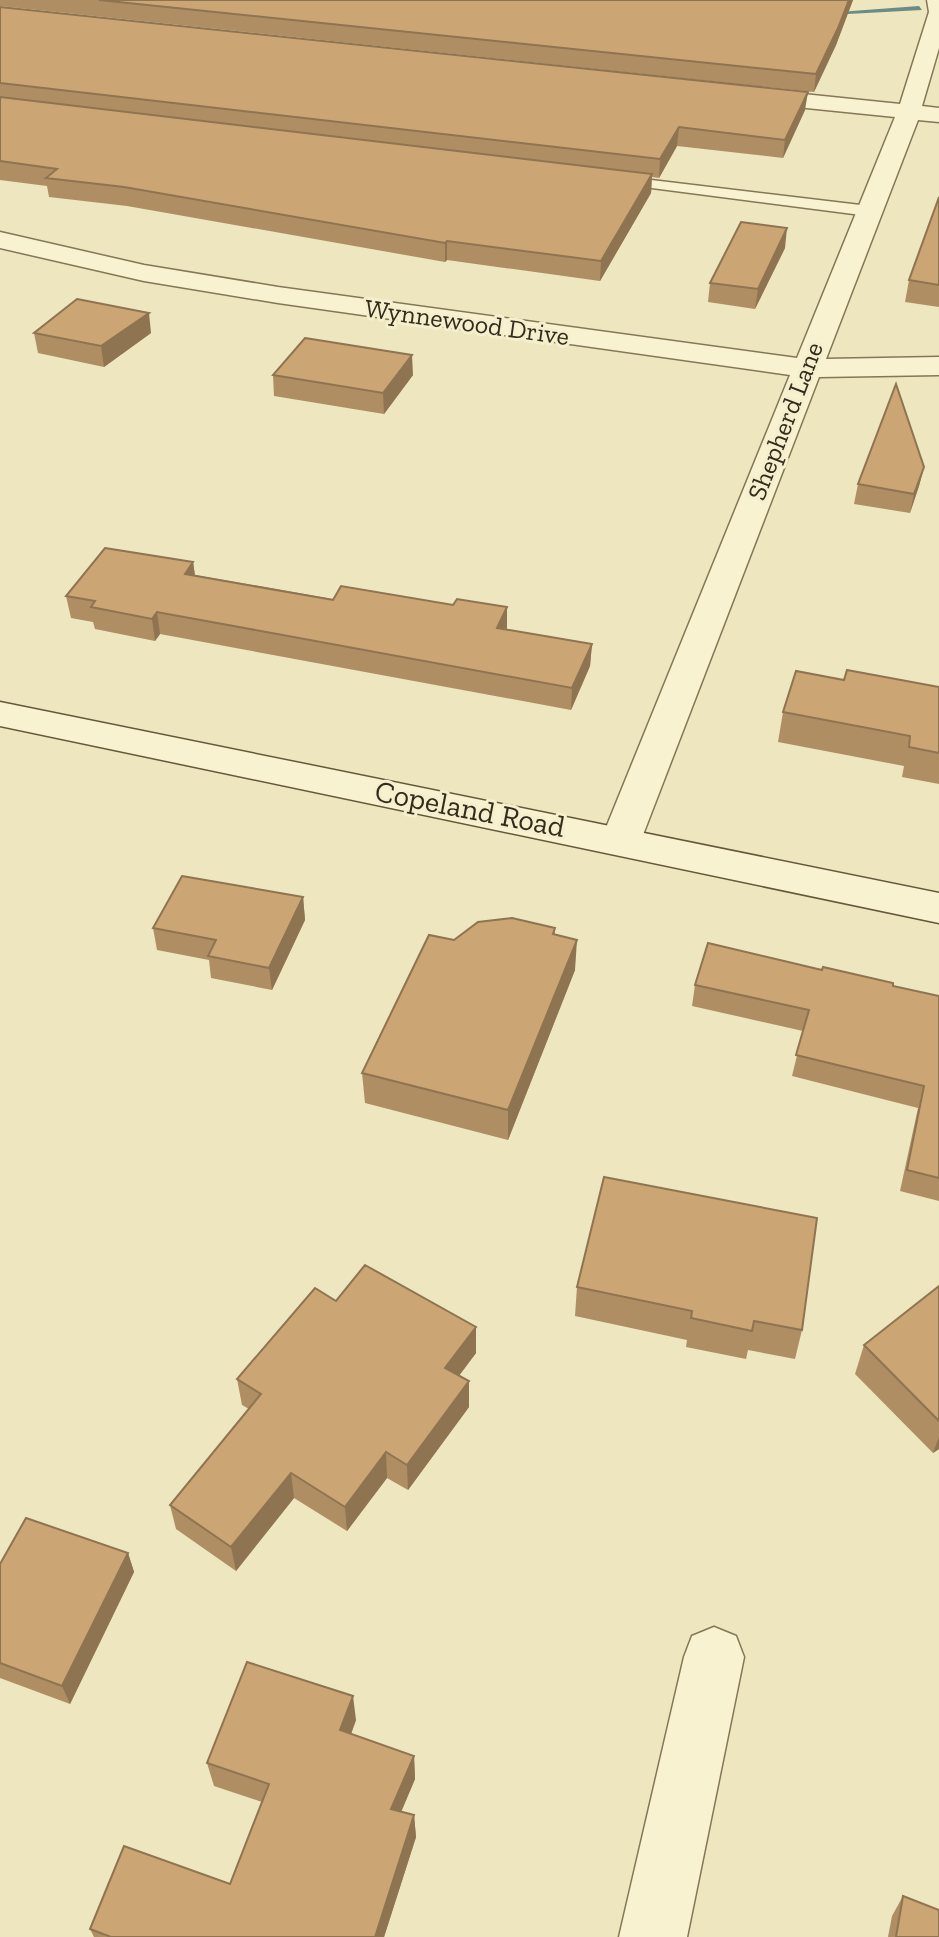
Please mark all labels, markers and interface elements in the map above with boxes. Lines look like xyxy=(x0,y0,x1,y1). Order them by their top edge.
street label: Wynnewood Drive xyxy=(363,292,571,352)
street label: Shepherd Lane xyxy=(740,337,830,505)
street label: Copeland Road xyxy=(372,773,569,845)

